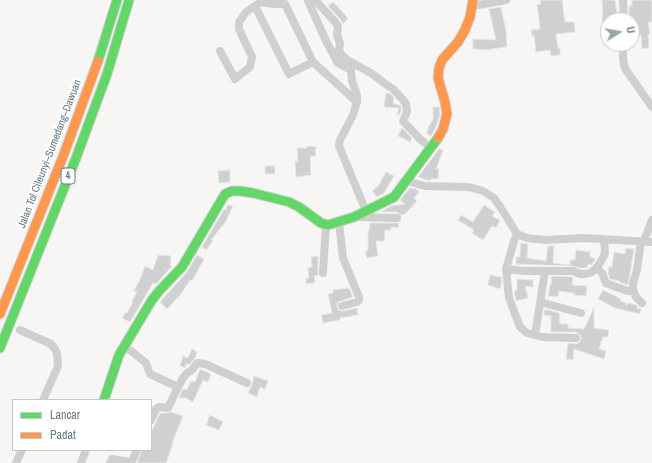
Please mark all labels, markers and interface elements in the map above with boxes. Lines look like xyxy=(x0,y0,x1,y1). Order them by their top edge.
north arrow xyxy=(600,12,640,52)
text: U xyxy=(623,25,638,34)
street label: Jalan Tol Cileunyi–Sumedang–Dawuan xyxy=(16,78,84,230)
road number: 4 xyxy=(61,168,75,184)
legend xyxy=(12,399,152,451)
text: Lancar xyxy=(50,407,80,423)
text: Padat xyxy=(50,427,76,443)

